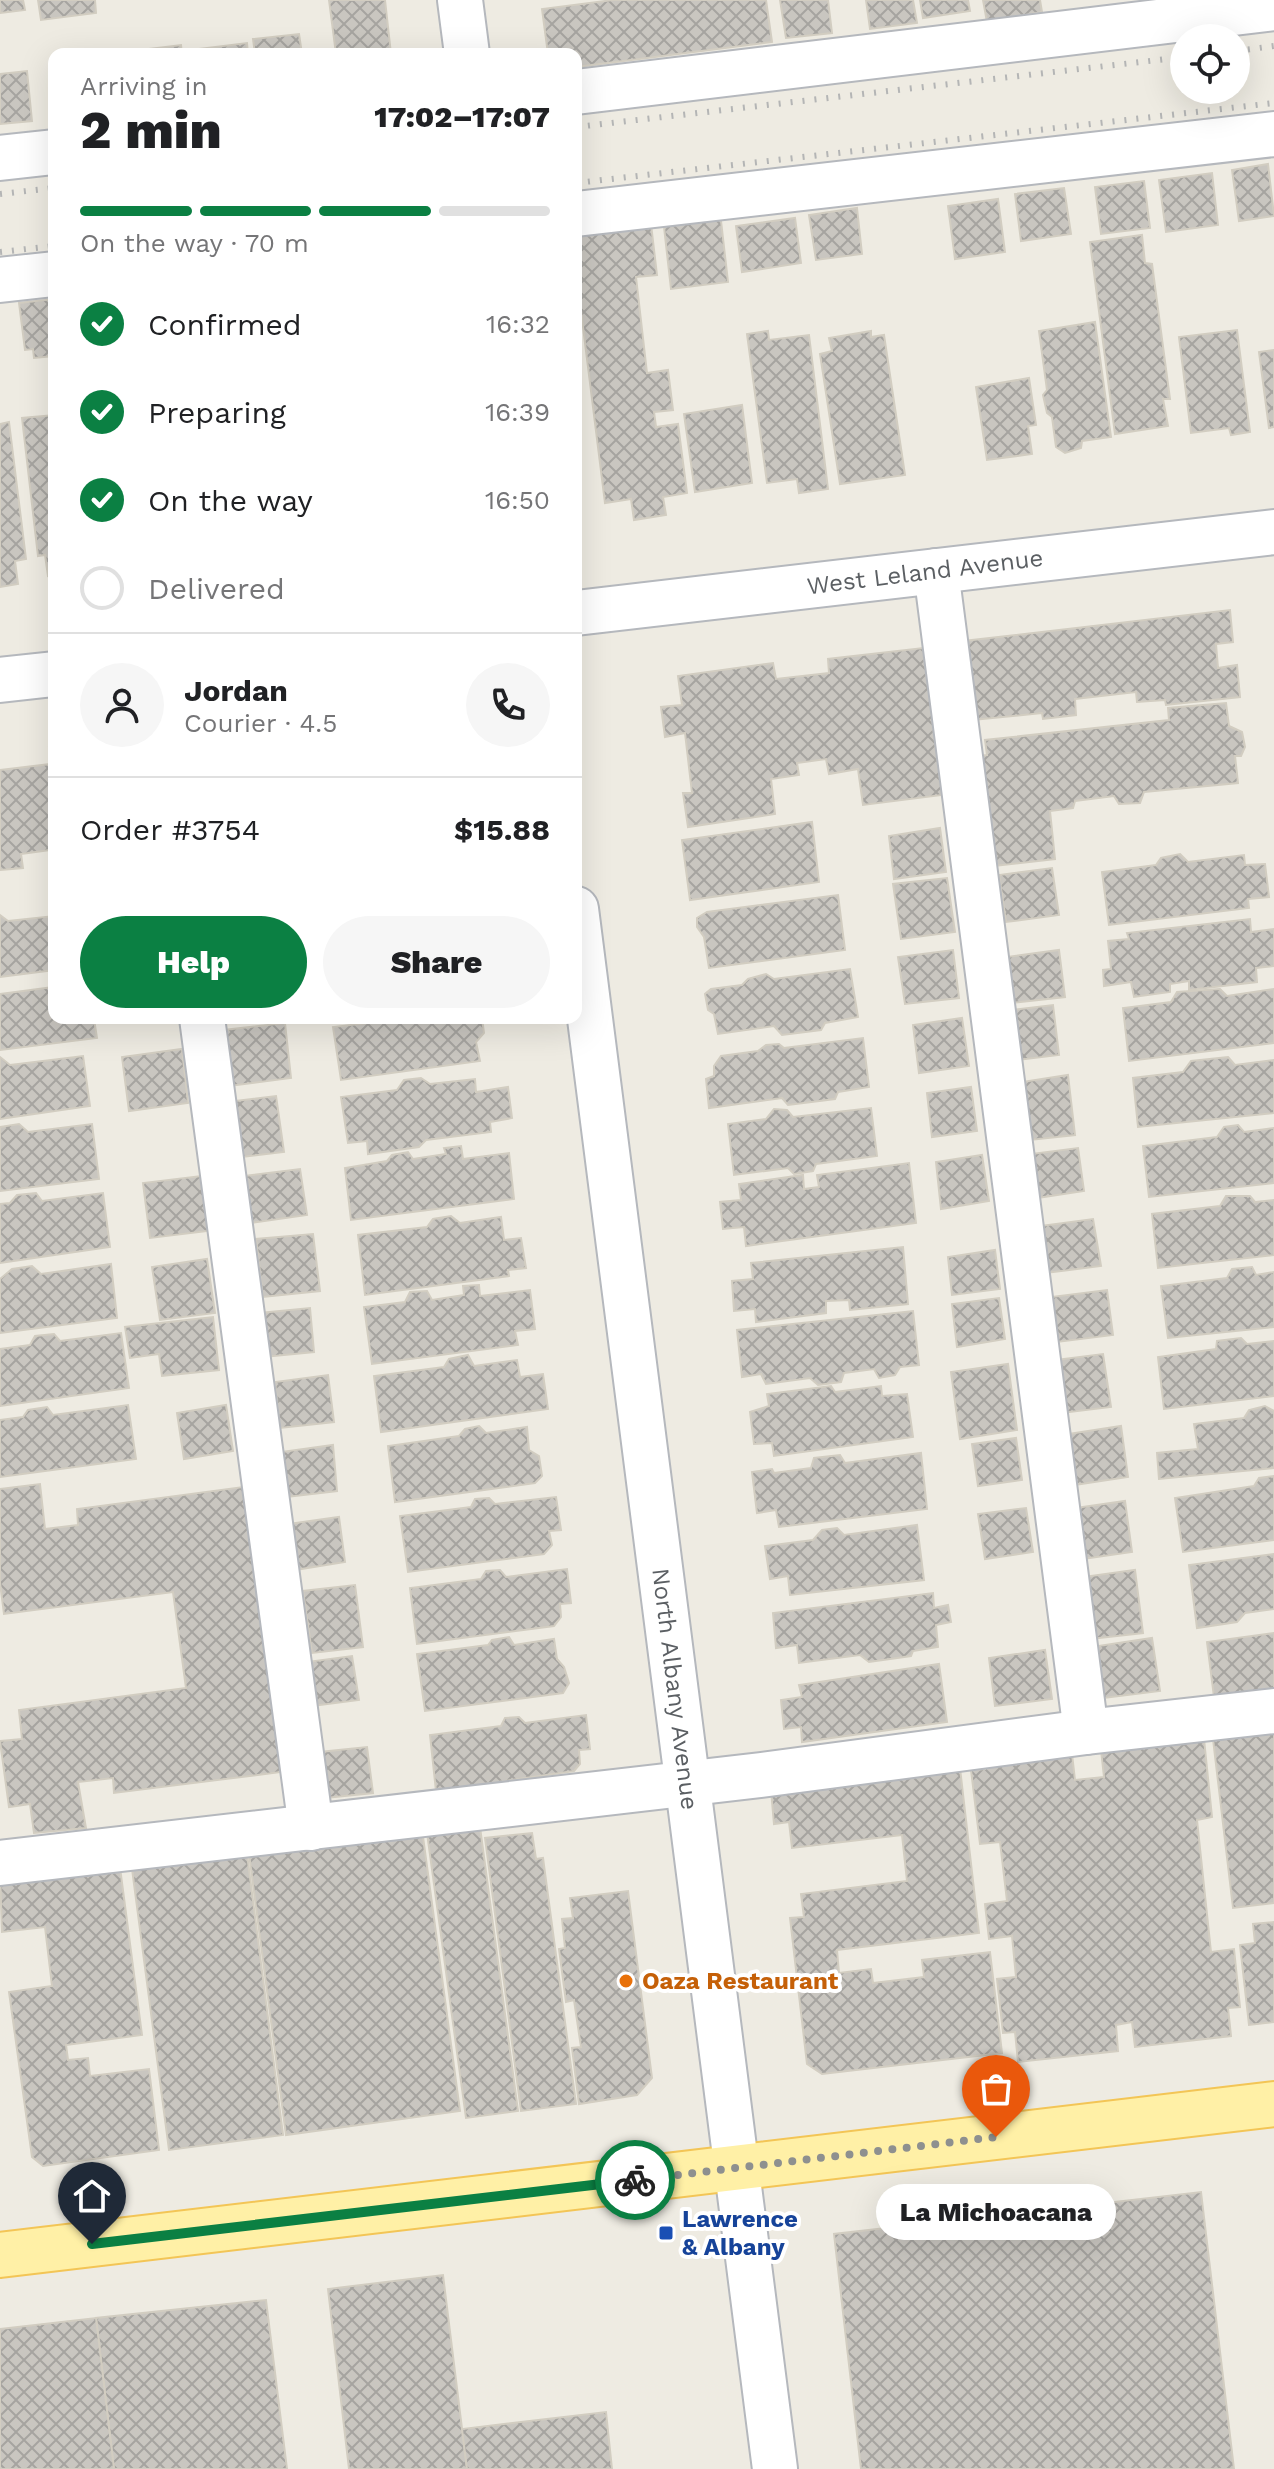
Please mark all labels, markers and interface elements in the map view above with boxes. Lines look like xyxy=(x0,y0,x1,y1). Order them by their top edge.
map controls xyxy=(1170,24,1250,104)
button: locate xyxy=(1170,24,1250,104)
text: Arriving in xyxy=(80,71,208,101)
text: 17:02–17:07 xyxy=(374,99,550,134)
text: 2 min xyxy=(80,100,222,161)
text: On the way · 70 m xyxy=(80,228,309,258)
icon: check xyxy=(80,302,124,346)
text: Confirmed xyxy=(148,307,302,342)
text: 16:32 xyxy=(486,309,550,339)
icon: check xyxy=(80,390,124,434)
text: Preparing xyxy=(148,395,286,430)
text: 16:39 xyxy=(485,397,550,427)
icon: check xyxy=(80,478,124,522)
text: On the way xyxy=(148,483,313,518)
text: 16:50 xyxy=(485,485,550,515)
street label: West Leland Avenue xyxy=(805,544,1045,600)
text: Delivered xyxy=(148,571,285,606)
button: person xyxy=(80,663,164,747)
button: phone xyxy=(466,663,550,747)
text: Jordan xyxy=(184,673,288,708)
text: Courier · 4.5 xyxy=(184,708,337,738)
text: Order #3754 xyxy=(80,812,260,847)
text: $15.88 xyxy=(454,812,550,847)
button: Help xyxy=(80,916,307,1008)
button: Share xyxy=(323,916,550,1008)
street label: North Albany Avenue xyxy=(646,1567,704,1811)
place label: Oaza Restaurant xyxy=(642,1967,839,1995)
marker: Oaza Restaurant xyxy=(617,1972,635,1990)
pin xyxy=(962,2055,1030,2137)
icon: bag xyxy=(974,2067,1018,2111)
courier xyxy=(595,2140,675,2220)
icon: bike xyxy=(613,2158,657,2202)
pin xyxy=(58,2162,126,2244)
icon: home xyxy=(70,2174,114,2218)
callout: La Michoacana xyxy=(876,2185,1116,2241)
text: La Michoacana xyxy=(900,2197,1092,2227)
place label: Lawrence & Albany xyxy=(682,2205,798,2261)
marker: Lawrence & Albany xyxy=(657,2224,675,2242)

